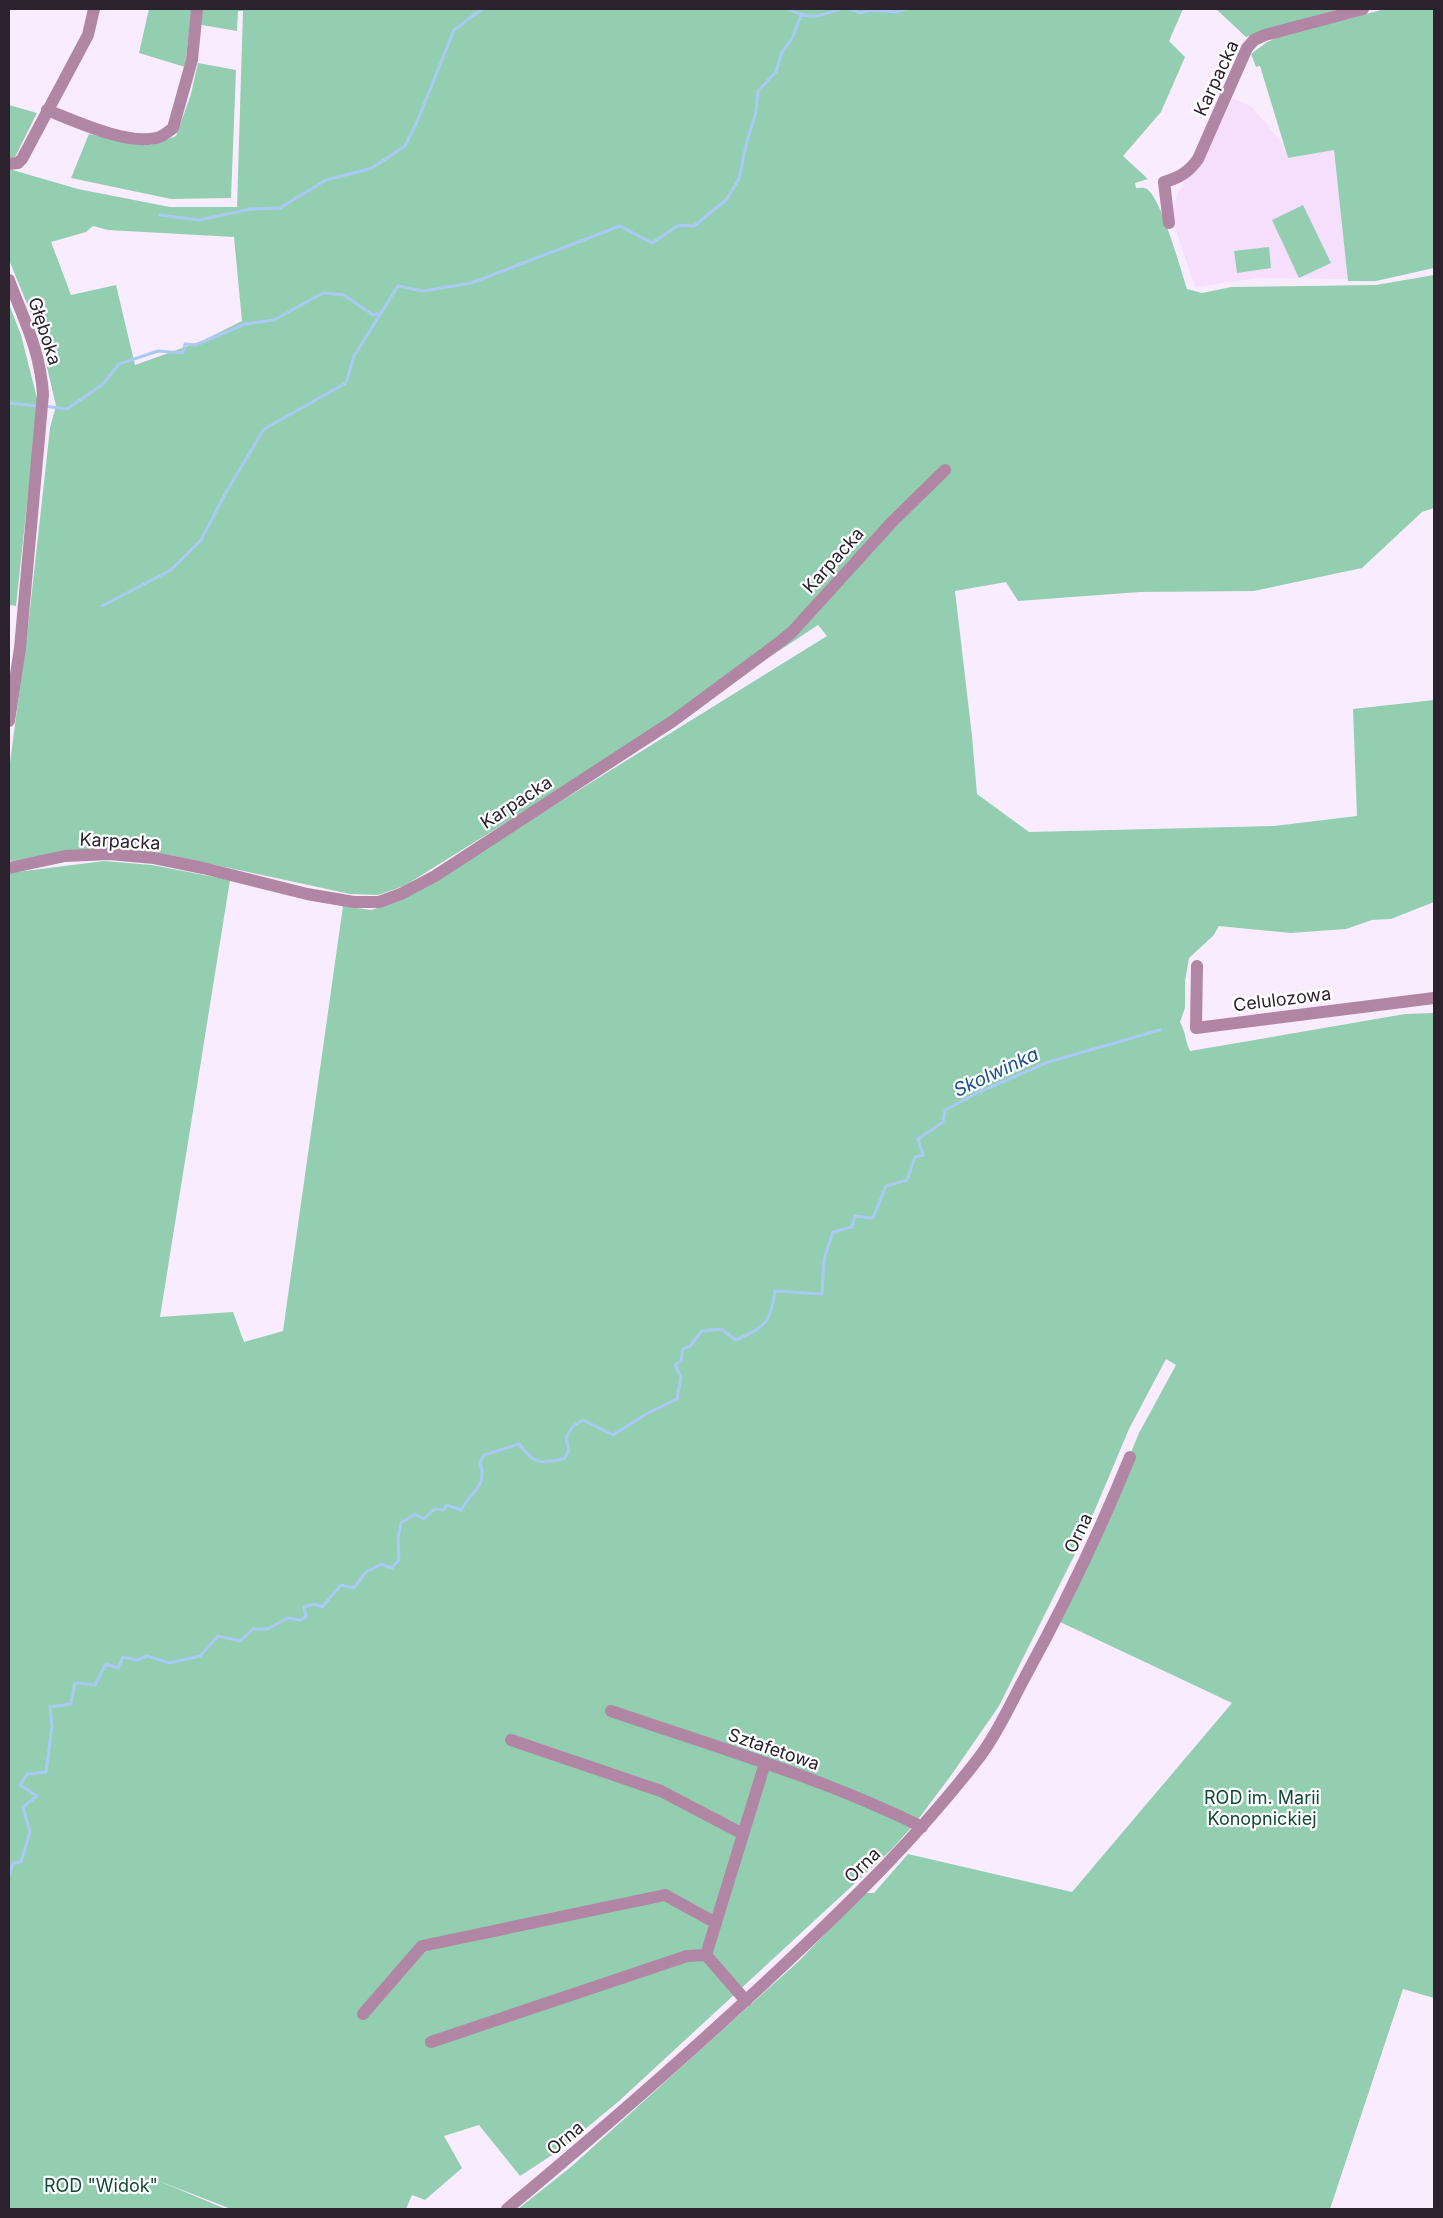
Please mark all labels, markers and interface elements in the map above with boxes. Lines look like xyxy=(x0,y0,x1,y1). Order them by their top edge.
street label: Karpacka xyxy=(1189,37,1243,119)
street label: Głęboka xyxy=(24,294,66,368)
street label: Karpacka xyxy=(798,523,868,597)
street label: Karpacka xyxy=(476,771,556,833)
street label: Karpacka xyxy=(79,828,161,854)
street label: Celulozowa xyxy=(1232,983,1332,1015)
water label: Skolwinka xyxy=(950,1042,1043,1102)
street label: Orna xyxy=(1060,1510,1096,1556)
street label: Sztafetowa xyxy=(726,1724,822,1774)
park label: ROD im. Marii Konopnickiej xyxy=(1204,1787,1320,1829)
street label: Orna xyxy=(840,1843,884,1887)
street label: Orna xyxy=(542,2117,588,2159)
park label: ROD "Widok" xyxy=(44,2175,158,2196)

